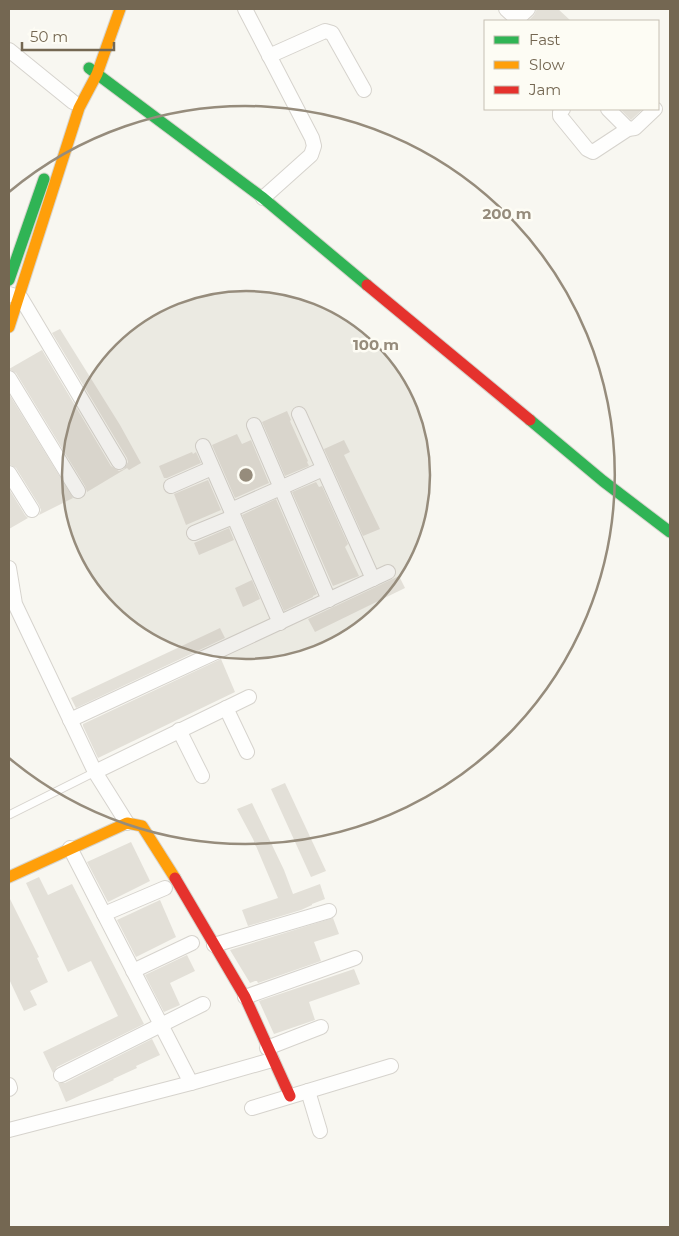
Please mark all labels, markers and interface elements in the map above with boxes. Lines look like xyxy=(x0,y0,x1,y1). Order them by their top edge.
scale bar xyxy=(22,20,115,52)
legend xyxy=(484,20,659,110)
text: 50 m xyxy=(30,27,68,46)
text: Fast xyxy=(529,30,560,49)
text: Slow xyxy=(529,55,565,74)
text: Jam xyxy=(528,80,561,99)
text: 200 m xyxy=(482,204,532,223)
text: 100 m xyxy=(353,335,399,354)
centre of rings xyxy=(237,466,255,484)

